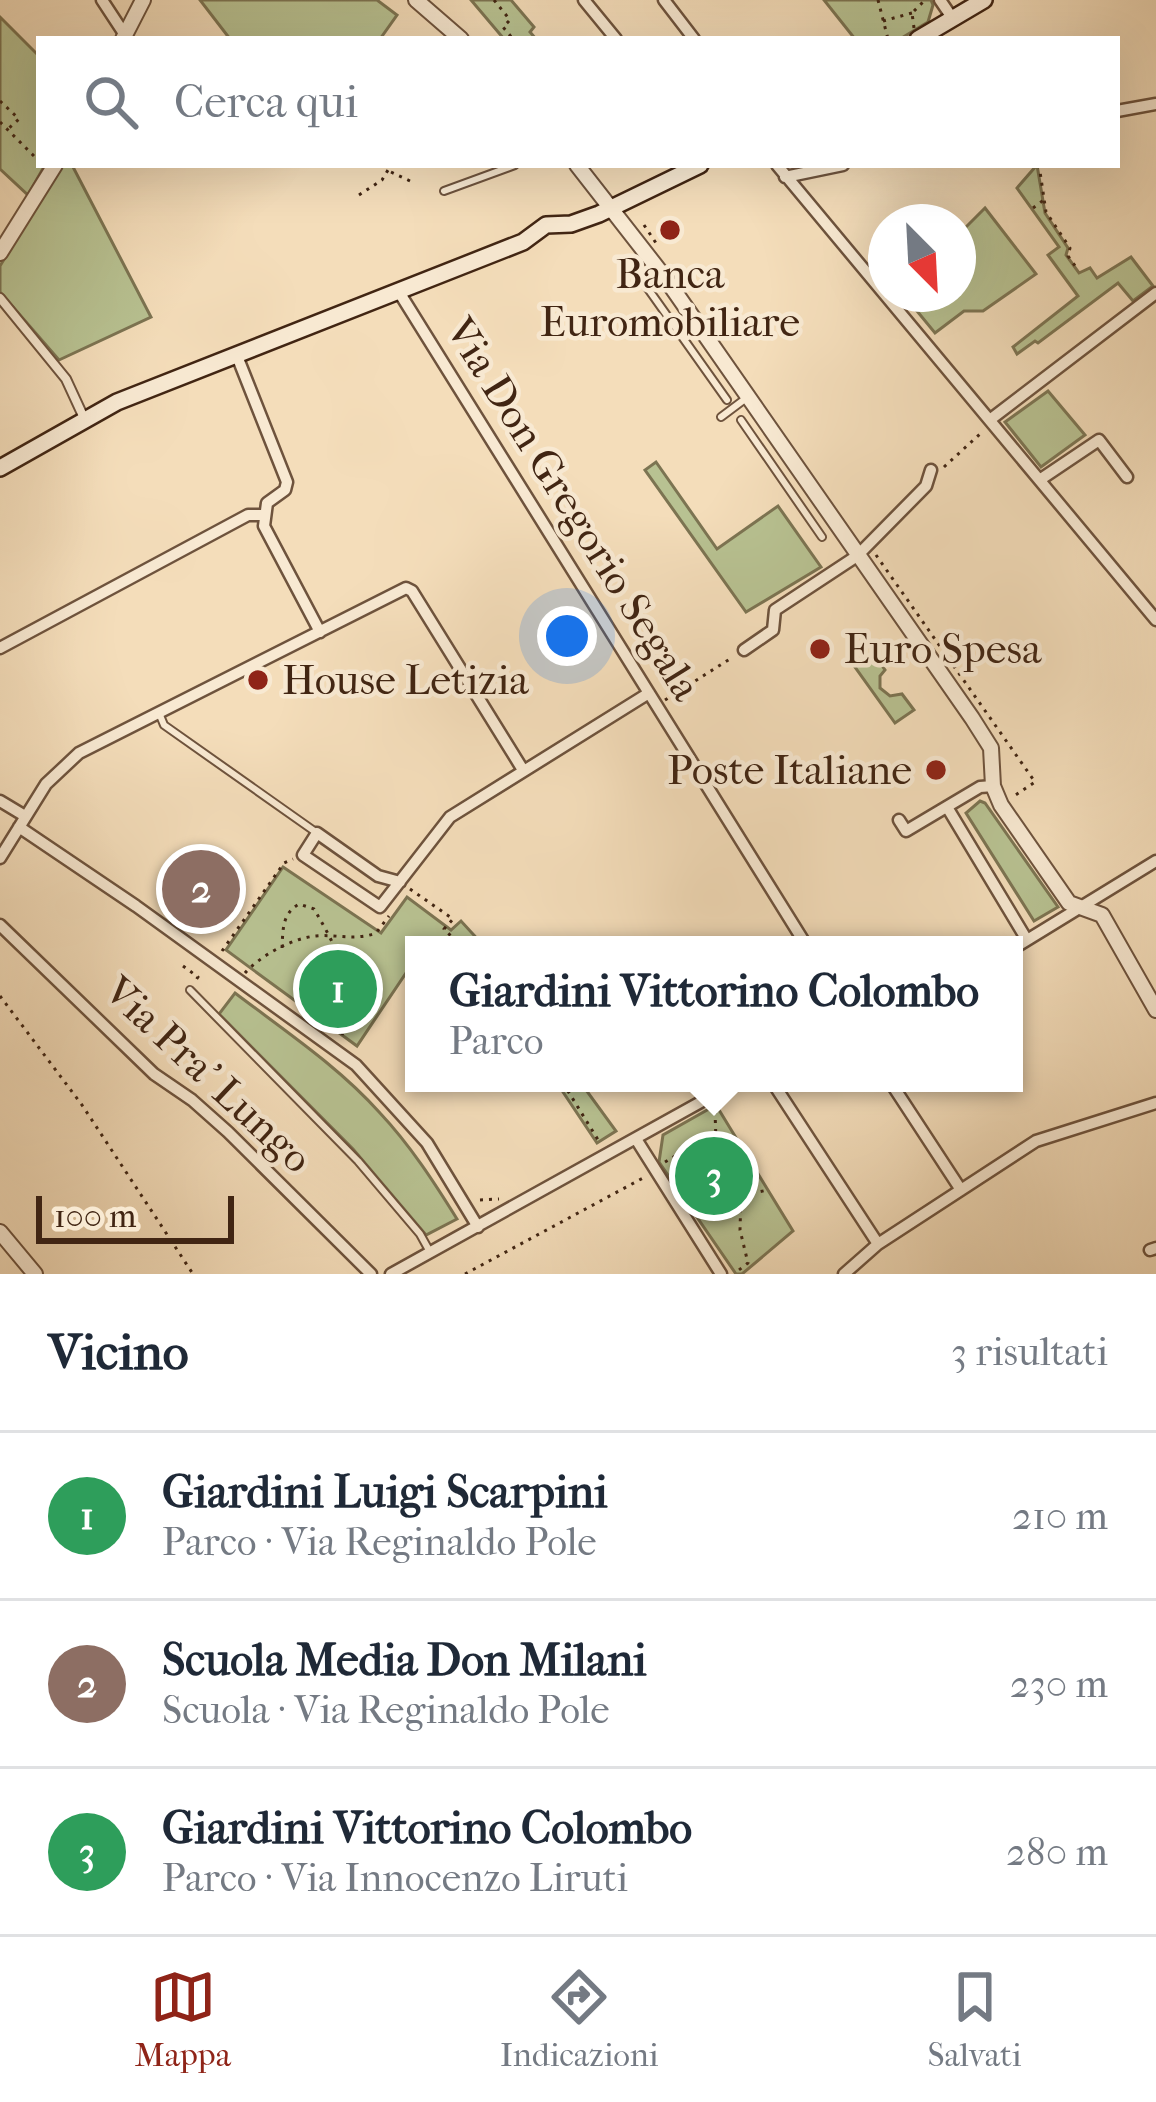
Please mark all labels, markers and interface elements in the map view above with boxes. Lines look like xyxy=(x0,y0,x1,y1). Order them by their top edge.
search box xyxy=(36,36,1120,168)
icon: search xyxy=(78,69,144,135)
text: Cerca qui xyxy=(174,76,358,129)
north arrow xyxy=(868,204,976,312)
marker: Banca Euromobiliare xyxy=(657,217,683,243)
place label: Banca Euromobiliare xyxy=(540,250,800,347)
street label: Via Don Gregorio Segala xyxy=(435,308,711,710)
your location xyxy=(537,606,597,666)
place label: Euro Spesa xyxy=(844,625,1042,674)
marker: Euro Spesa xyxy=(807,636,833,662)
place label: House Letizia xyxy=(282,656,529,705)
marker: House Letizia xyxy=(245,667,271,693)
place label: Poste Italiane xyxy=(667,746,912,795)
marker: Poste Italiane xyxy=(923,757,949,783)
pin: 2 xyxy=(162,844,240,934)
popup xyxy=(405,936,1023,1092)
pin: 1 xyxy=(299,944,377,1034)
text: Giardini Vittorino Colombo xyxy=(449,965,979,1018)
street label: Via Pra' Lungo xyxy=(94,966,322,1183)
text: Parco xyxy=(449,1018,544,1064)
pin: 3 xyxy=(675,1131,753,1221)
scale bar xyxy=(36,1190,234,1243)
text: 100 m xyxy=(54,1197,137,1236)
text: Vicino xyxy=(48,1322,189,1382)
text: 3 risultati xyxy=(951,1329,1108,1375)
text: Giardini Luigi Scarpini xyxy=(162,1466,607,1519)
text: 1 xyxy=(80,1493,94,1539)
text: 210 m xyxy=(1012,1493,1108,1539)
text: Parco · Via Reginaldo Pole xyxy=(162,1519,597,1565)
text: Scuola Media Don Milani xyxy=(162,1634,647,1687)
text: 2 xyxy=(77,1661,97,1707)
text: 230 m xyxy=(1010,1661,1108,1707)
text: Scuola · Via Reginaldo Pole xyxy=(162,1687,609,1733)
text: Giardini Vittorino Colombo xyxy=(162,1802,692,1855)
text: 3 xyxy=(79,1829,95,1875)
text: 280 m xyxy=(1006,1829,1108,1875)
text: Parco · Via Innocenzo Liruti xyxy=(162,1855,628,1901)
tab: Mappa xyxy=(134,1964,231,2075)
tab: Indicazioni xyxy=(500,1964,659,2075)
tab: Salvati xyxy=(928,1964,1022,2075)

